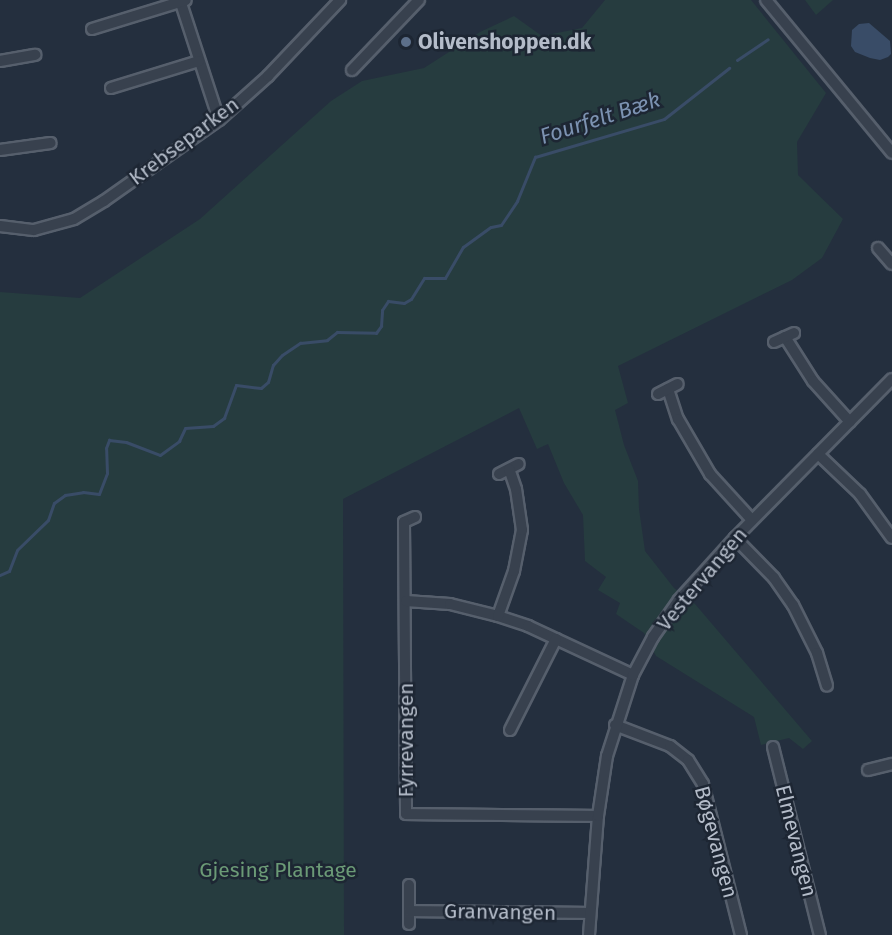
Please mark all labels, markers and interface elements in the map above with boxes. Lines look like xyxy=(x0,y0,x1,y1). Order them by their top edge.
place label: Olivenshoppen.dk xyxy=(418,29,591,55)
marker: Olivenshoppen.dk xyxy=(399,35,413,49)
water label: Fourfelt Bæk xyxy=(536,86,664,150)
street label: Krebseparken xyxy=(124,91,244,191)
street label: Vestervangen xyxy=(651,522,753,636)
street label: Fyrrevangen xyxy=(393,683,419,797)
street label: Elmevangen xyxy=(770,782,822,900)
street label: Bøgevangen xyxy=(689,783,743,901)
park label: Gjesing Plantage xyxy=(199,857,357,883)
street label: Granvangen xyxy=(444,898,556,926)

